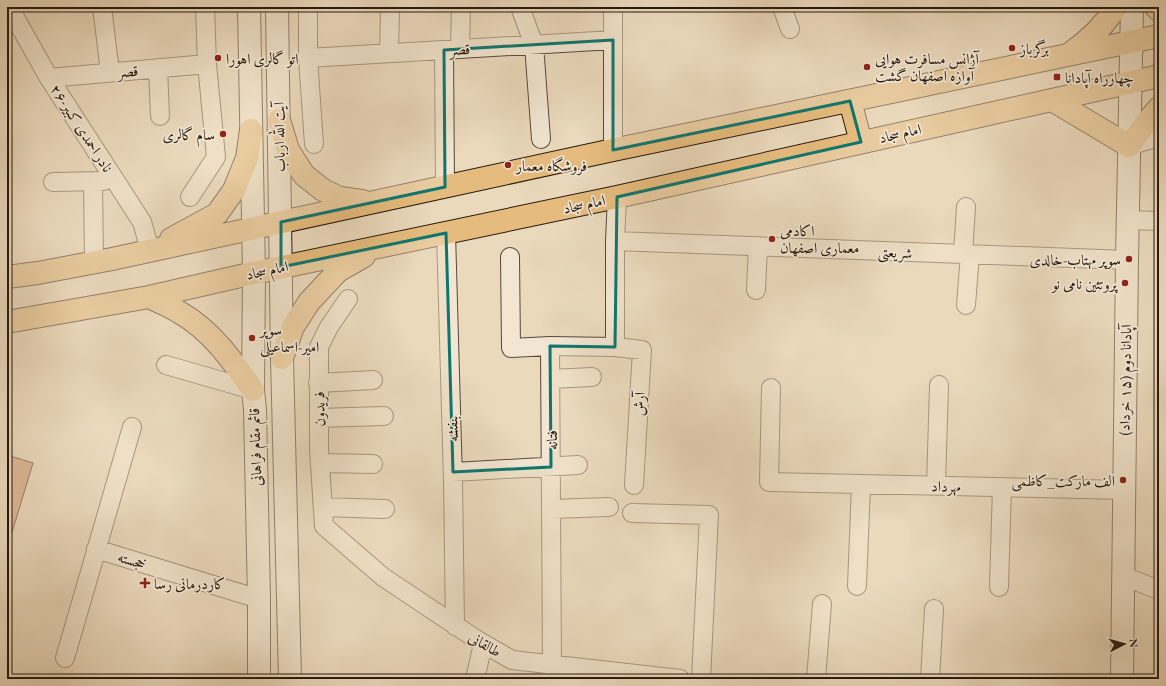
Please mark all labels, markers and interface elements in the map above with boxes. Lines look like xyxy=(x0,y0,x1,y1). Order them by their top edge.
street label: قصر xyxy=(447,39,471,60)
place label: برگرباز xyxy=(1018,39,1049,58)
marker: برگرباز xyxy=(1007,43,1017,53)
place label: اتو گالری اهورا xyxy=(226,49,298,68)
place label: آژانس مسافرت هوایی آوازه اصفهان گشت xyxy=(875,49,980,85)
marker: اتو گالری اهورا xyxy=(213,53,223,63)
street label: قصر xyxy=(115,61,139,83)
marker: آژانس مسافرت هوایی آوازه اصفهان گشت xyxy=(862,62,872,72)
place label: چهارراه آپادانا xyxy=(1065,68,1134,89)
marker: چهارراه آپادانا xyxy=(1052,72,1062,82)
street label: ۲۶-نادر احمدی کبیر xyxy=(46,80,118,176)
street label: آیت الله ارباب xyxy=(267,100,290,172)
street label: امام سجاد xyxy=(877,119,924,151)
place label: سام گالری xyxy=(163,125,215,148)
marker: سام گالری xyxy=(218,129,228,139)
place label: فروشگاه معمار xyxy=(514,156,587,176)
marker: فروشگاه معمار xyxy=(503,160,513,170)
street label: امام سجاد xyxy=(561,190,608,222)
place label: اکادمی معماری اصفهان xyxy=(780,221,859,257)
marker: اکادمی معماری اصفهان xyxy=(767,234,777,244)
street label: شریعتی xyxy=(877,242,913,264)
place label: سوپر مهتاب-خالدی xyxy=(1030,250,1121,270)
marker: سوپر مهتاب-خالدی xyxy=(1124,254,1134,264)
street label: امام سجاد xyxy=(244,256,291,288)
place label: پروتئین نامی نو xyxy=(1050,274,1118,294)
marker: پروتئین نامی نو xyxy=(1120,278,1130,288)
place label: سوپر امیر-اسماعیلی xyxy=(258,320,319,358)
street label: آپادانا دوم (۱۵ خرداد) xyxy=(1115,322,1139,436)
marker: سوپر امیر-اسماعیلی xyxy=(247,333,257,343)
street label: آرش xyxy=(629,390,649,417)
street label: فریدون xyxy=(309,391,330,427)
street label: قائم مقام فراهانی xyxy=(244,407,270,487)
street label: بنفشه xyxy=(442,416,462,442)
street label: فتانه xyxy=(542,430,561,450)
place label: الف مارکت_کاظمی xyxy=(1012,471,1115,492)
marker: الف مارکت_کاظمی xyxy=(1118,475,1128,485)
street label: مهرداد xyxy=(931,476,961,497)
street label: خجسته xyxy=(116,547,149,573)
place label: کاردرمانی رسا xyxy=(154,574,226,593)
marker: کاردرمانی رسا xyxy=(139,577,151,589)
north arrow xyxy=(1104,624,1144,664)
street label: طالقانی xyxy=(465,627,505,661)
text: N xyxy=(1127,638,1141,648)

